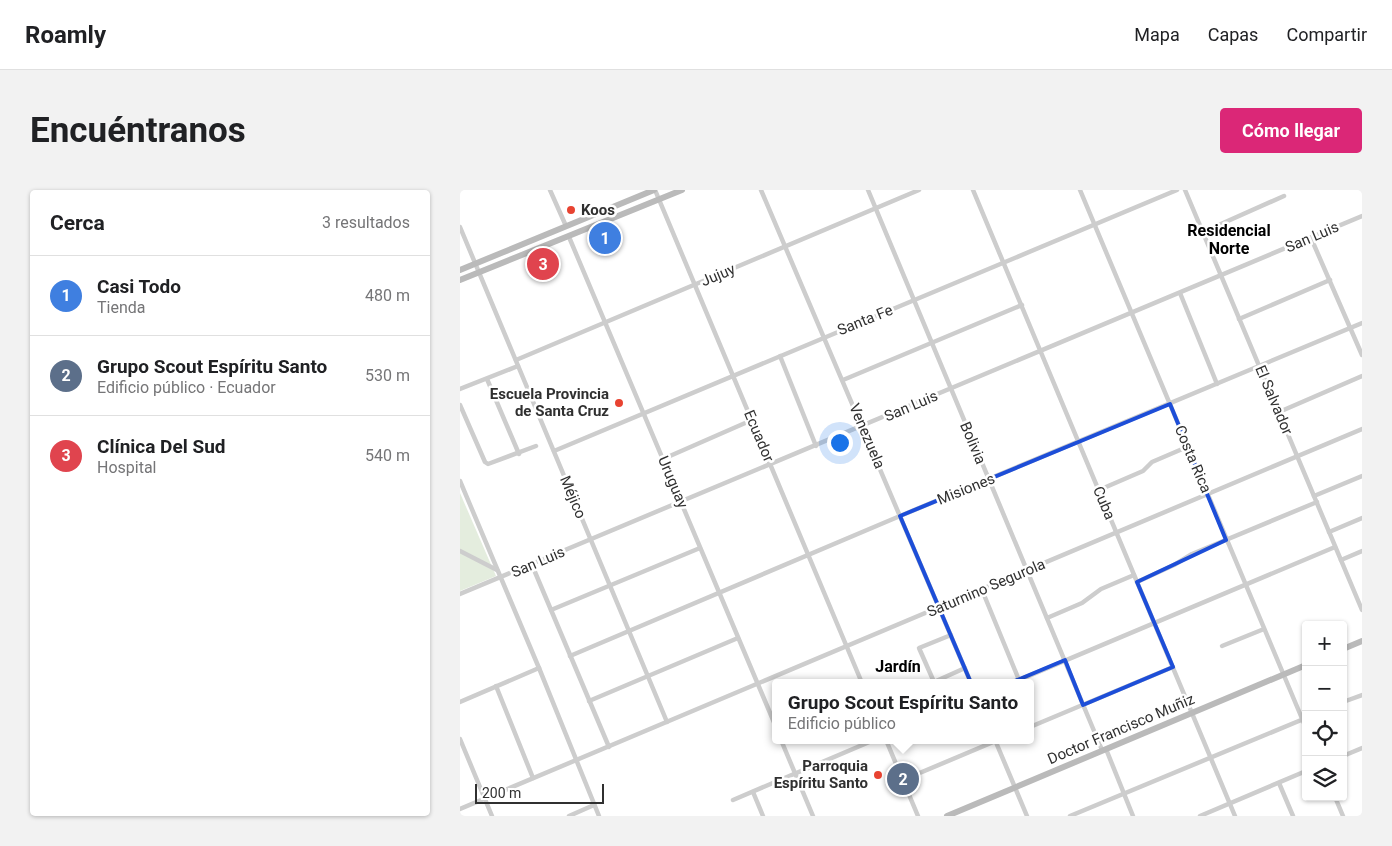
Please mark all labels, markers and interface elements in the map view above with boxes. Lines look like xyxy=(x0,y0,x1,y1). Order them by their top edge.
text: Roamly xyxy=(25,21,106,49)
text: Mapa xyxy=(1134,24,1180,45)
text: Capas xyxy=(1208,24,1258,45)
text: Compartir xyxy=(1286,24,1367,45)
button: Cómo llegar xyxy=(1220,108,1362,153)
text: Encuéntranos xyxy=(30,110,246,151)
place label: Koos xyxy=(581,201,615,219)
marker: Koos xyxy=(565,204,577,216)
text: Cerca xyxy=(50,211,105,235)
text: 3 resultados xyxy=(322,213,410,232)
street label: San Luis xyxy=(1282,218,1342,256)
pin: 1 xyxy=(589,219,621,257)
district label: Residencial Norte xyxy=(1187,221,1271,258)
pin: 3 xyxy=(527,245,559,283)
street label: Jujuy xyxy=(698,260,738,290)
text: Casi Todo xyxy=(97,275,181,298)
text: 1 xyxy=(61,286,71,305)
text: 480 m xyxy=(365,286,410,305)
text: Tienda xyxy=(97,298,145,317)
street label: Santa Fe xyxy=(835,301,895,339)
text: Grupo Scout Espíritu Santo xyxy=(97,355,327,378)
street label: El Salvador xyxy=(1251,362,1297,438)
text: 2 xyxy=(61,366,71,385)
text: 530 m xyxy=(365,366,410,385)
text: Edificio público · Ecuador xyxy=(97,378,276,397)
place label: Escuela Provincia de Santa Cruz xyxy=(490,385,609,420)
street label: San Luis xyxy=(881,387,941,425)
marker: Escuela Provincia de Santa Cruz xyxy=(613,397,625,409)
street label: Venezuela xyxy=(845,401,889,471)
street label: Ecuador xyxy=(740,407,778,465)
street label: Bolivia xyxy=(956,419,990,467)
street label: Costa Rica xyxy=(1171,422,1215,496)
your location xyxy=(827,430,853,456)
text: Clínica Del Sud xyxy=(97,435,226,458)
text: 3 xyxy=(61,446,71,465)
text: 540 m xyxy=(365,446,410,465)
street label: Uruguay xyxy=(654,453,692,511)
text: Hospital xyxy=(97,458,157,477)
street label: Misiones xyxy=(935,469,997,509)
street label: Méjico xyxy=(556,473,590,521)
street label: Cuba xyxy=(1089,484,1119,522)
street label: San Luis xyxy=(508,543,568,581)
street label: Saturnino Segurola xyxy=(924,555,1048,621)
map controls xyxy=(1302,621,1347,801)
button: + xyxy=(1302,621,1347,666)
district label: Jardín xyxy=(875,657,921,676)
button: − xyxy=(1302,666,1347,711)
popup xyxy=(772,679,1034,744)
street label: Doctor Francisco Muñiz xyxy=(1045,690,1197,768)
text: Grupo Scout Espíritu Santo xyxy=(788,691,1018,714)
button: locate xyxy=(1302,711,1347,756)
text: Edificio público xyxy=(788,714,896,733)
button: layers xyxy=(1302,756,1347,801)
place label: Parroquia Espíritu Santo xyxy=(774,757,868,792)
pin: 2 xyxy=(887,760,919,798)
marker: Parroquia Espíritu Santo xyxy=(872,769,884,781)
scale bar xyxy=(475,781,604,804)
text: 200 m xyxy=(482,785,521,801)

